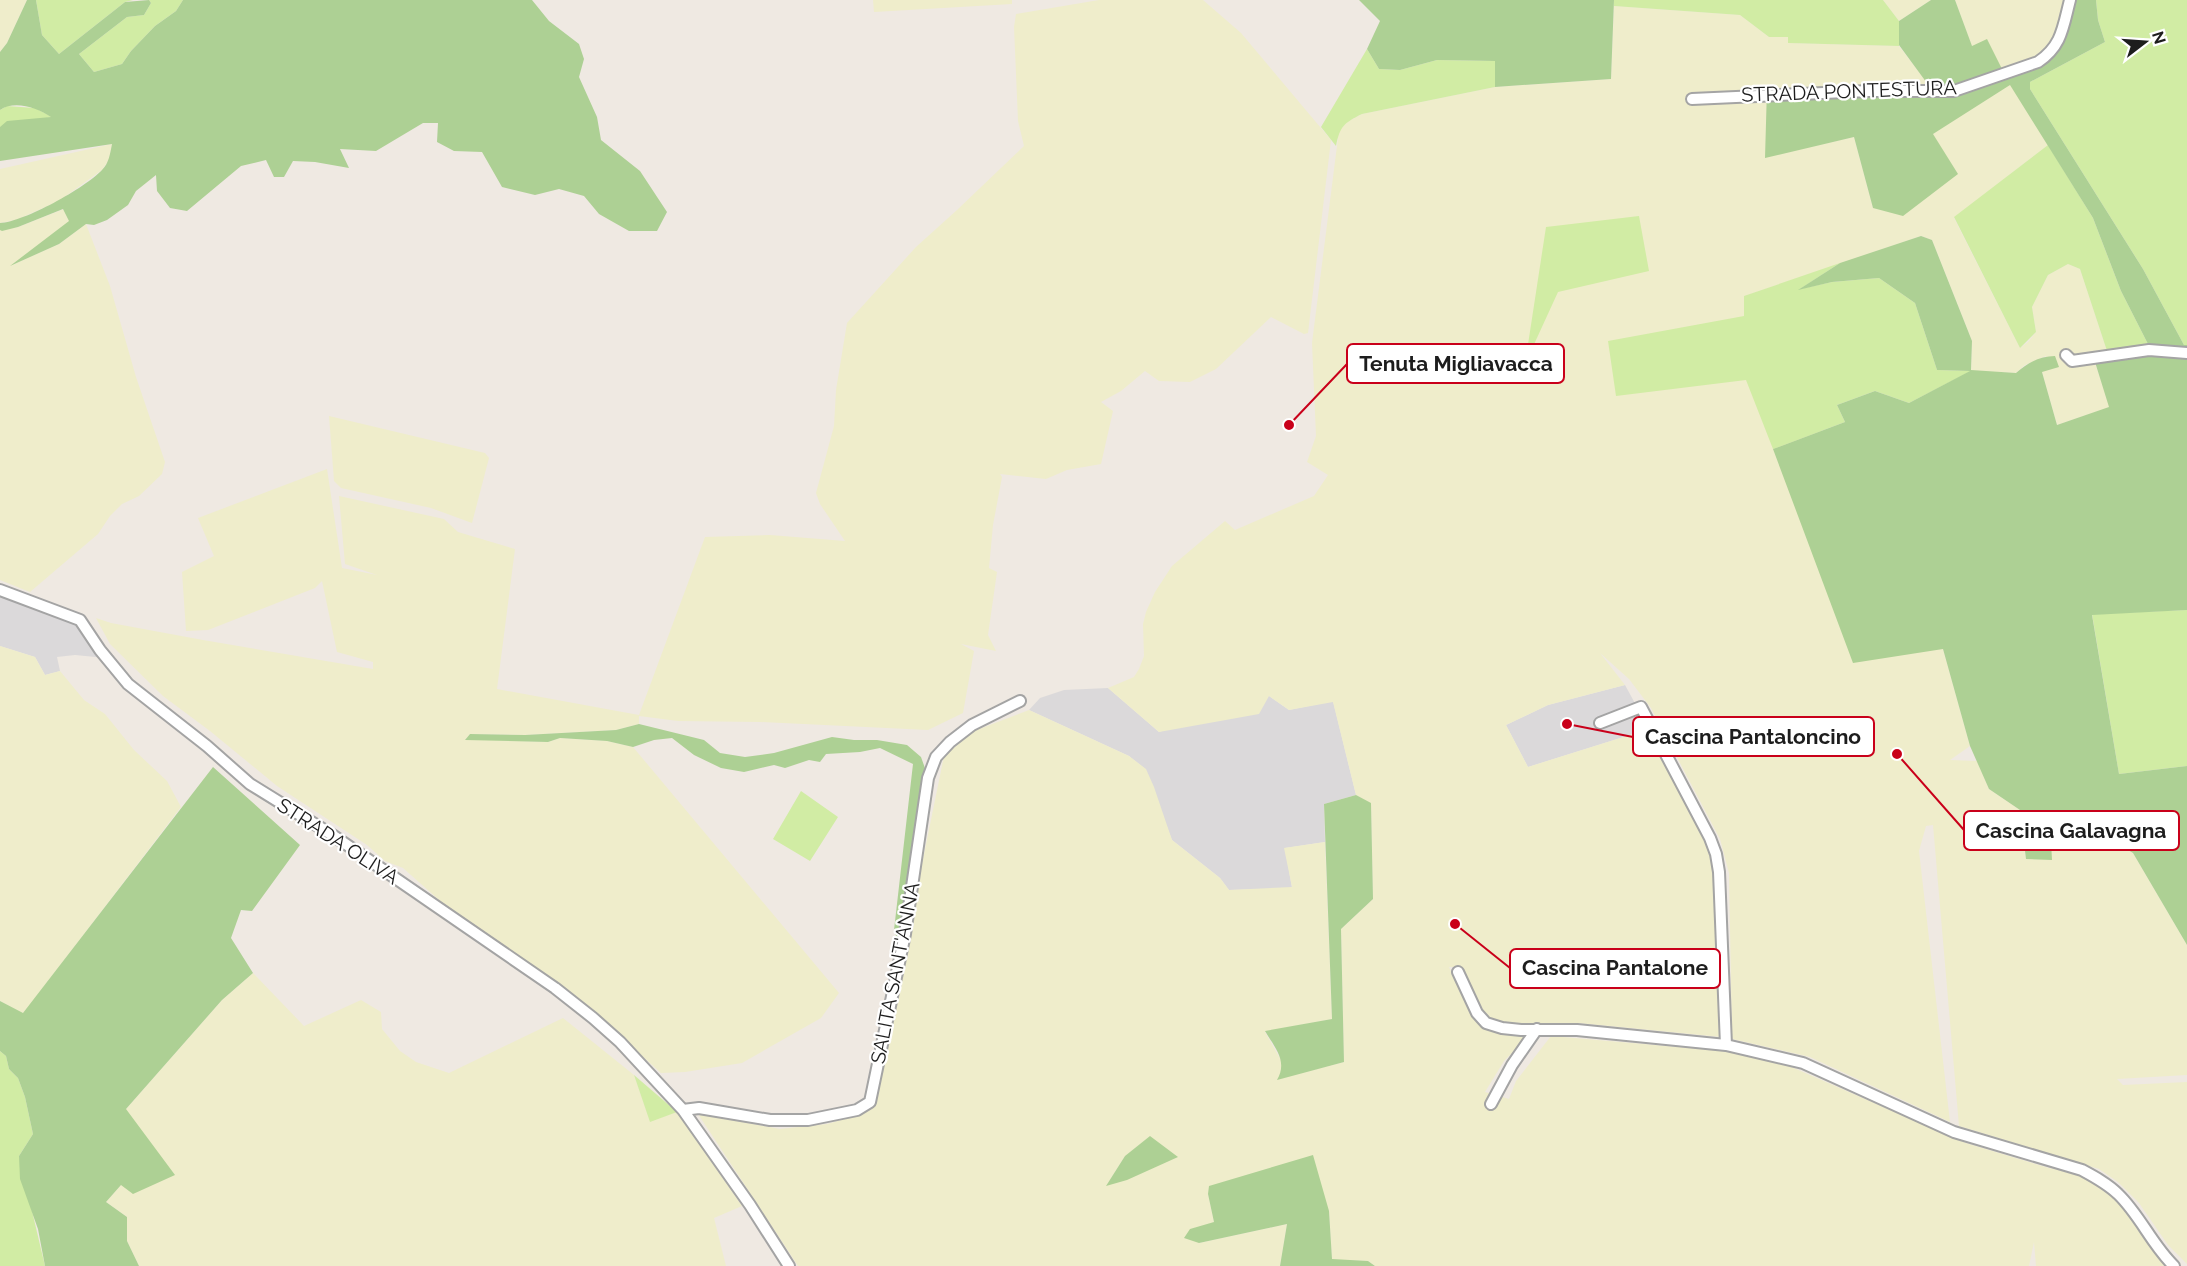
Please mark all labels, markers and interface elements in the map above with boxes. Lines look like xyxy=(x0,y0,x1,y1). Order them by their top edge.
north arrow xyxy=(2115,12,2175,72)
text: N xyxy=(2148,29,2170,46)
street label: STRADA PONTESTURA xyxy=(1741,75,1958,107)
callout: Tenuta Migliavacca xyxy=(1347,344,1564,383)
text: Tenuta Migliavacca xyxy=(1359,351,1553,376)
callout: Cascina Pantaloncino xyxy=(1633,717,1874,756)
text: Cascina Pantaloncino xyxy=(1645,724,1861,749)
street label: STRADA OLIVA xyxy=(273,793,404,889)
callout: Cascina Galavagna xyxy=(1964,811,2179,850)
text: Cascina Galavagna xyxy=(1976,818,2166,843)
street label: SALITA SANT'ANNA xyxy=(866,880,924,1066)
callout: Cascina Pantalone xyxy=(1510,949,1720,988)
text: Cascina Pantalone xyxy=(1522,955,1709,980)

